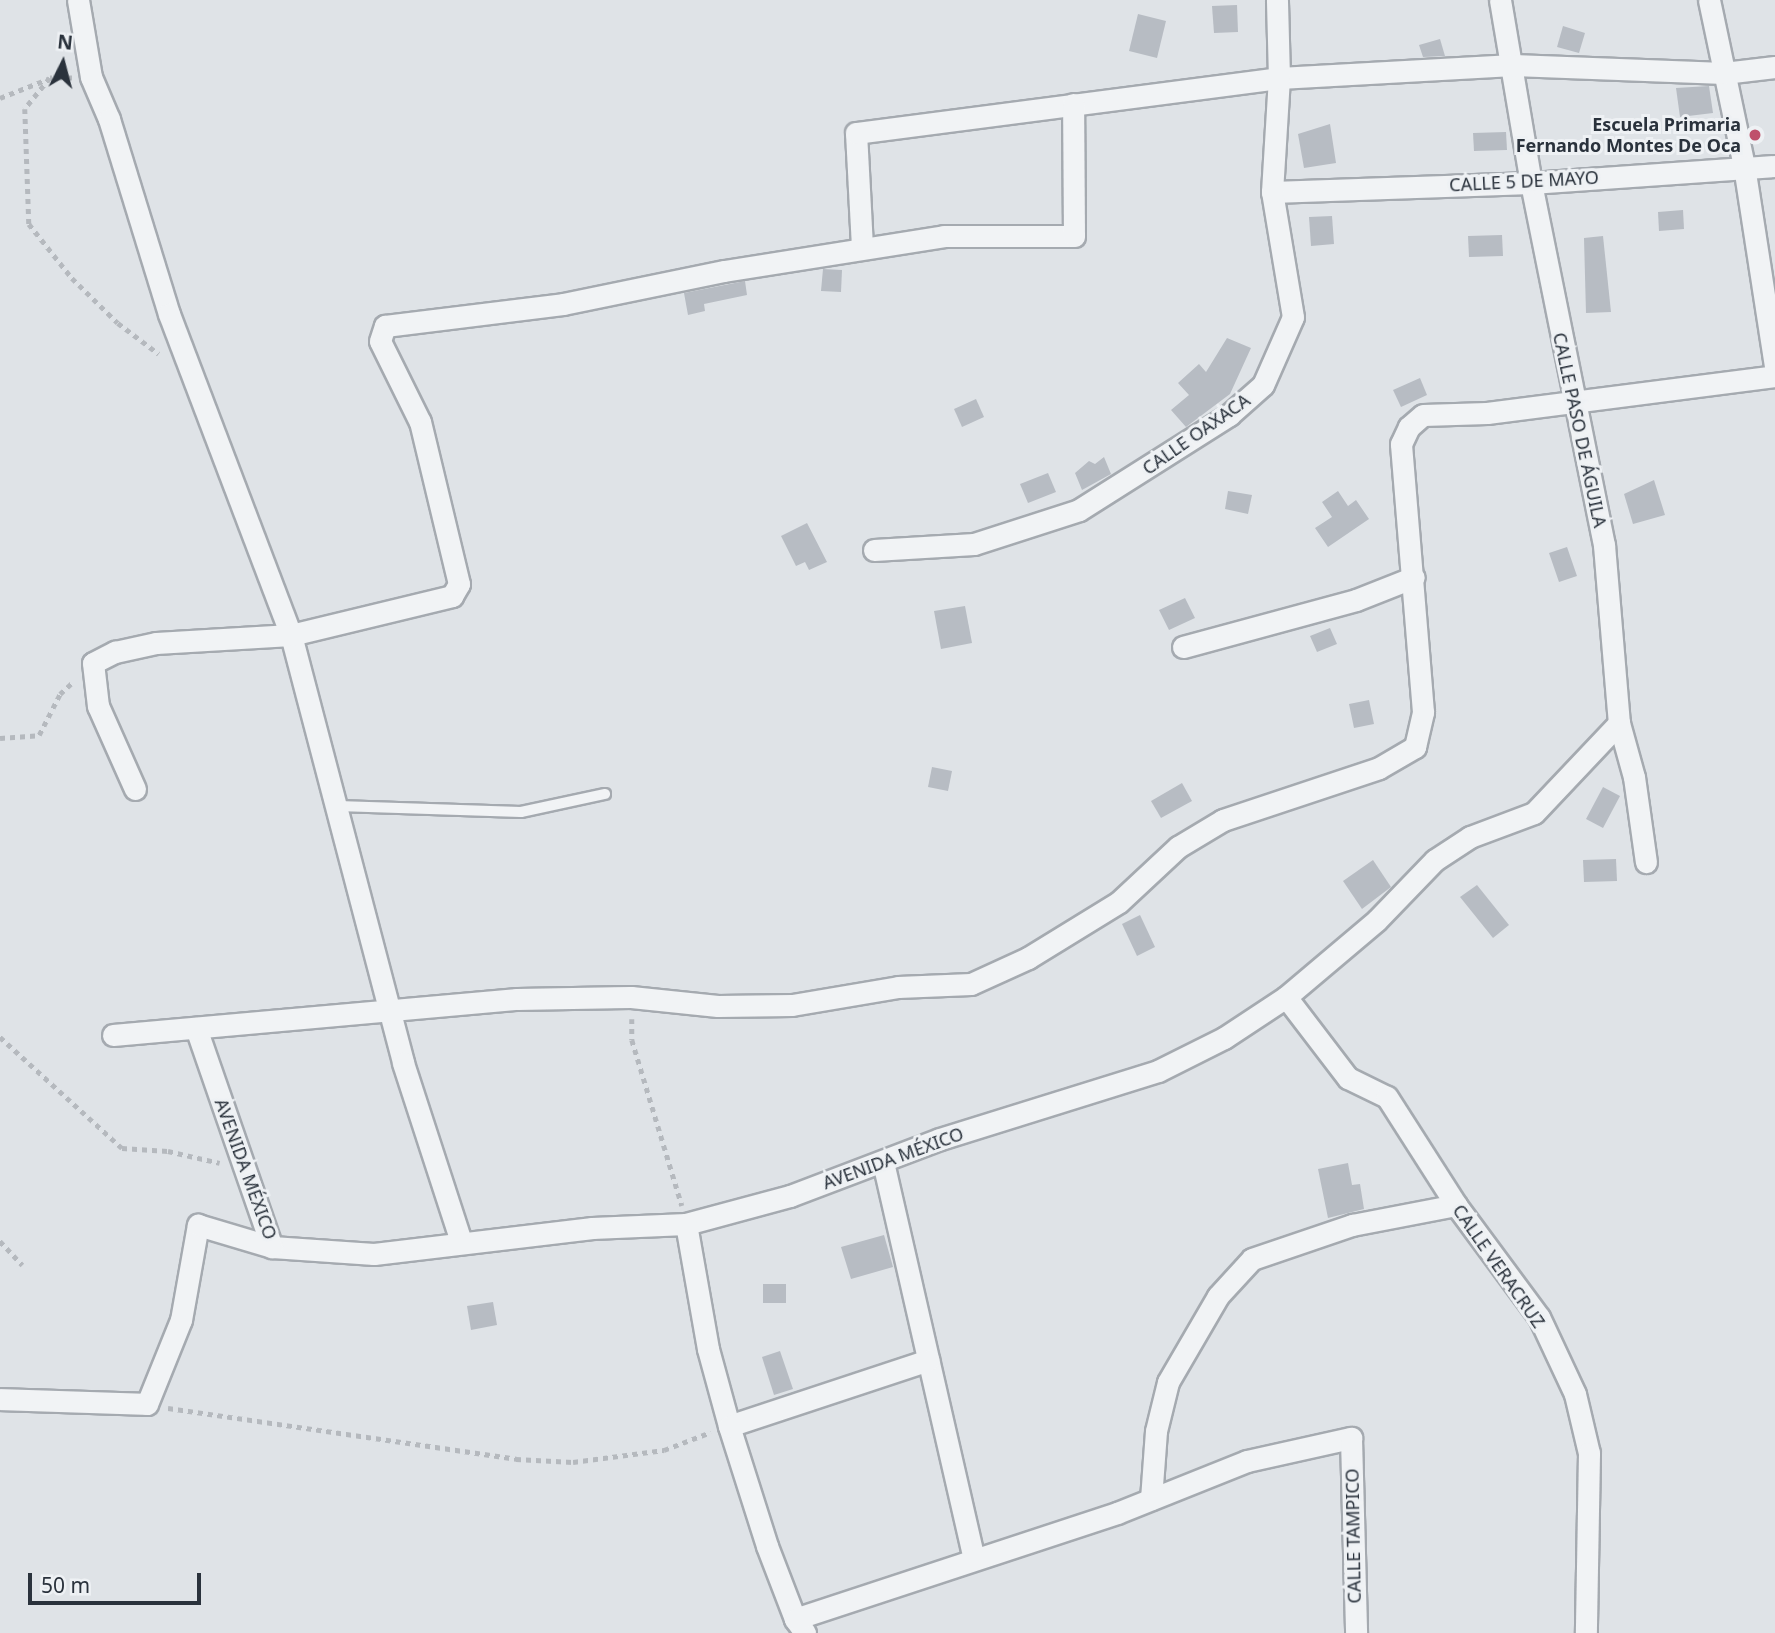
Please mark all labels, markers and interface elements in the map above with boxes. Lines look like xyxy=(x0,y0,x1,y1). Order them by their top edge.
north arrow xyxy=(28,28,98,98)
text: N xyxy=(56,28,74,56)
place label: Escuela Primaria Fernando Montes De Oca xyxy=(1516,114,1741,156)
marker: Escuela Primaria Fernando Montes De Oca xyxy=(1747,127,1763,143)
street label: CALLE 5 DE MAYO xyxy=(1449,166,1599,196)
street label: CALLE PASO DE ÁGUILA xyxy=(1549,331,1611,529)
street label: CALLE OAXACA xyxy=(1138,389,1254,479)
street label: AVENIDA MÉXICO xyxy=(210,1096,282,1242)
street label: AVENIDA MÉXICO xyxy=(820,1122,966,1194)
street label: CALLE VERACRUZ xyxy=(1448,1200,1550,1332)
street label: CALLE TAMPICO xyxy=(1341,1468,1365,1604)
scale bar xyxy=(32,1560,205,1604)
text: 50 m xyxy=(41,1571,90,1599)

